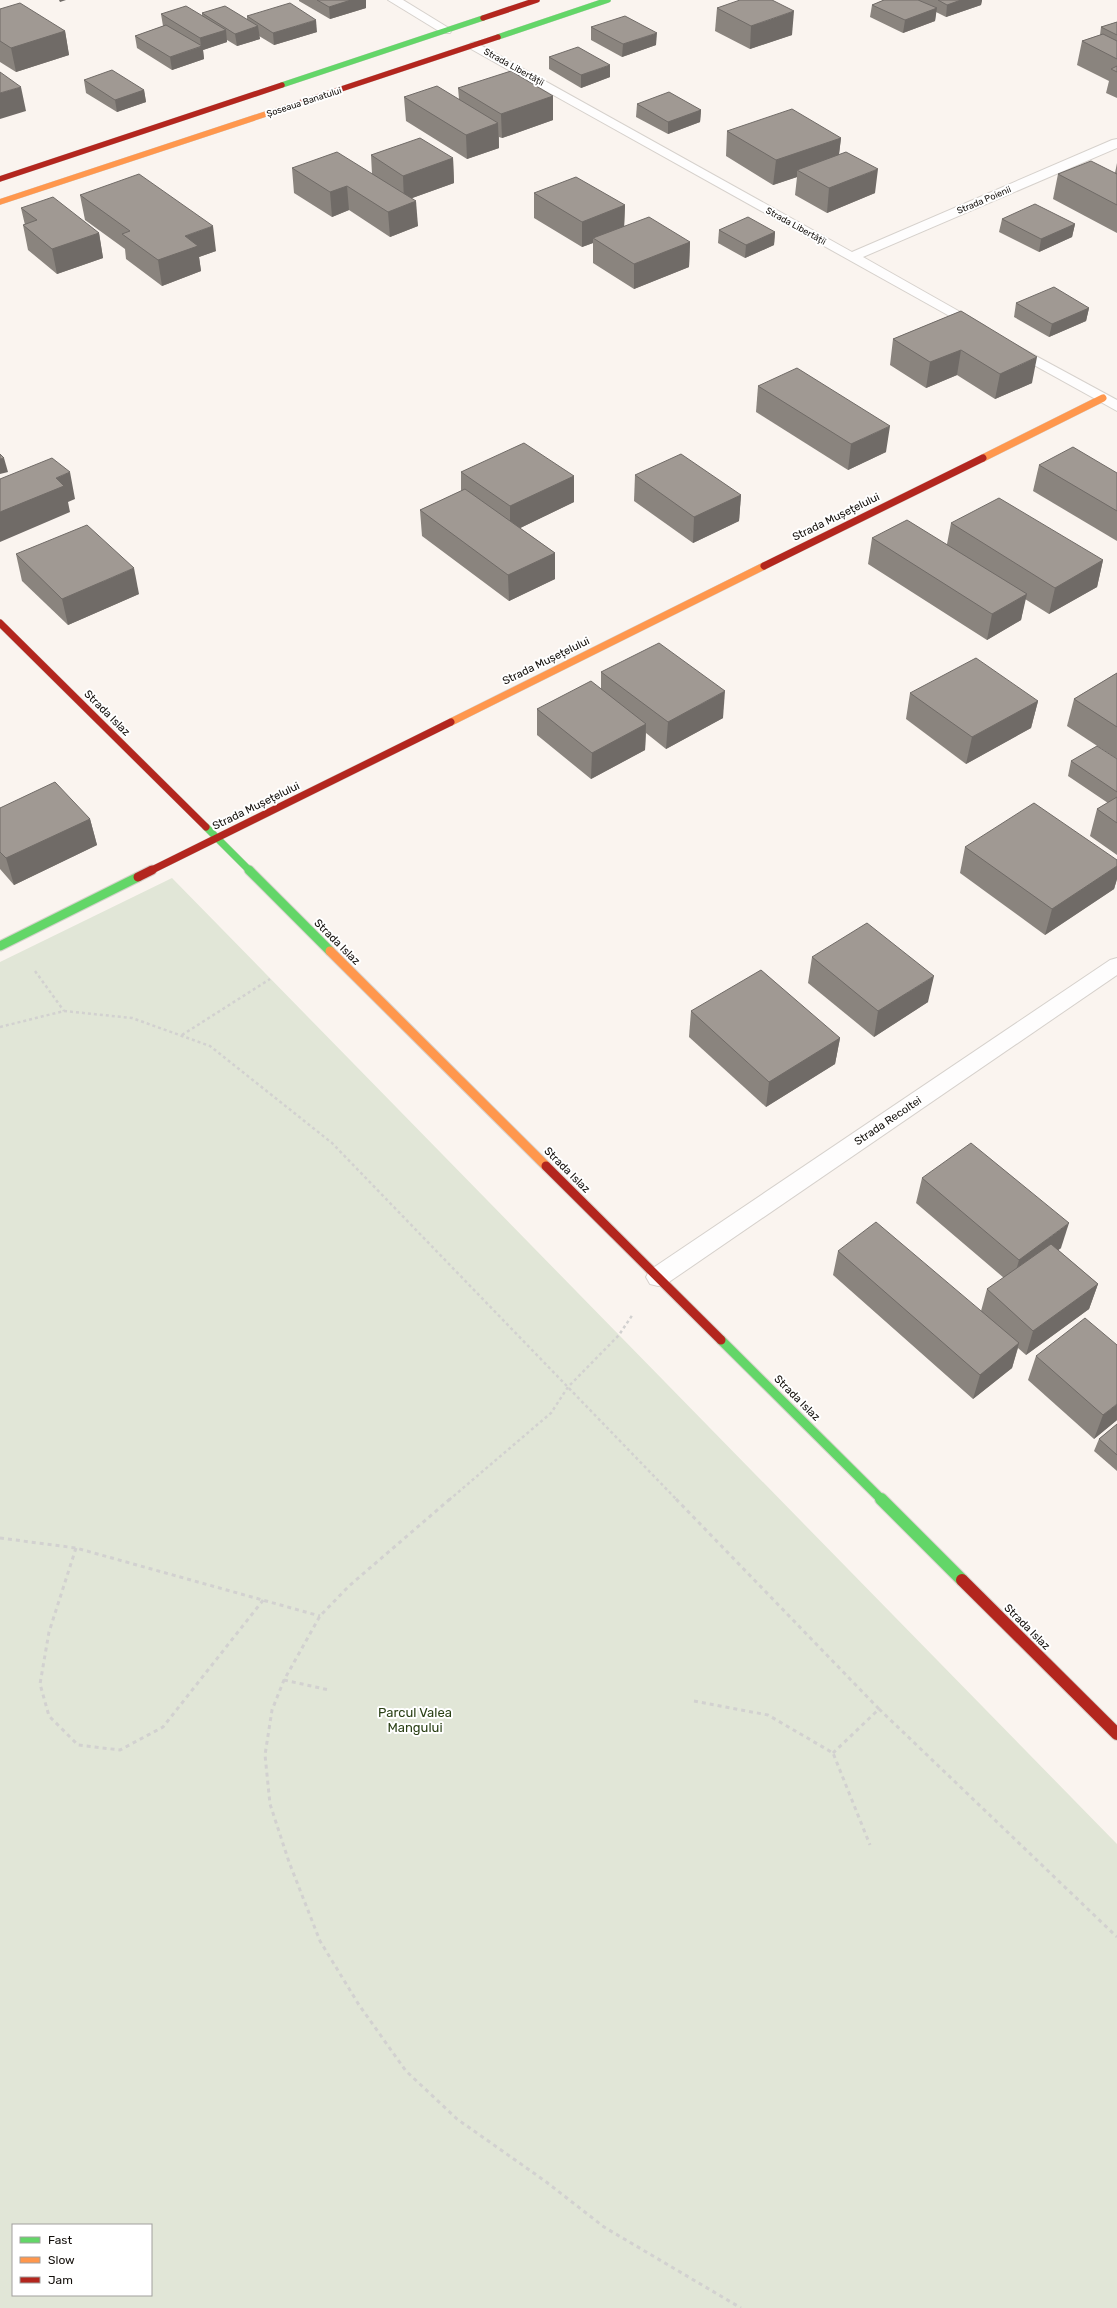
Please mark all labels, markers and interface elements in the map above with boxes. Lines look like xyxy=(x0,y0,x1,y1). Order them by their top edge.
street label: Strada Libertății xyxy=(482,46,546,88)
street label: Șoseaua Banatului xyxy=(265,85,343,119)
street label: Strada Poienii xyxy=(955,184,1013,216)
street label: Strada Libertății xyxy=(764,205,828,247)
street label: Strada Mușețelului xyxy=(790,490,882,544)
street label: Strada Mușețelului xyxy=(500,634,592,688)
street label: Strada Islaz xyxy=(81,687,133,739)
street label: Strada Mușețelului xyxy=(210,779,302,833)
street label: Strada Islaz xyxy=(311,916,363,968)
street label: Strada Recoltei xyxy=(852,1094,924,1148)
street label: Strada Islaz xyxy=(541,1144,593,1196)
street label: Strada Islaz xyxy=(771,1372,823,1424)
street label: Strada Islaz xyxy=(1001,1601,1053,1653)
park label: Parcul Valea Mangului xyxy=(378,1705,452,1736)
legend xyxy=(12,2224,152,2296)
text: Fast xyxy=(48,2233,72,2247)
text: Slow xyxy=(48,2253,75,2267)
text: Jam xyxy=(48,2273,73,2287)

